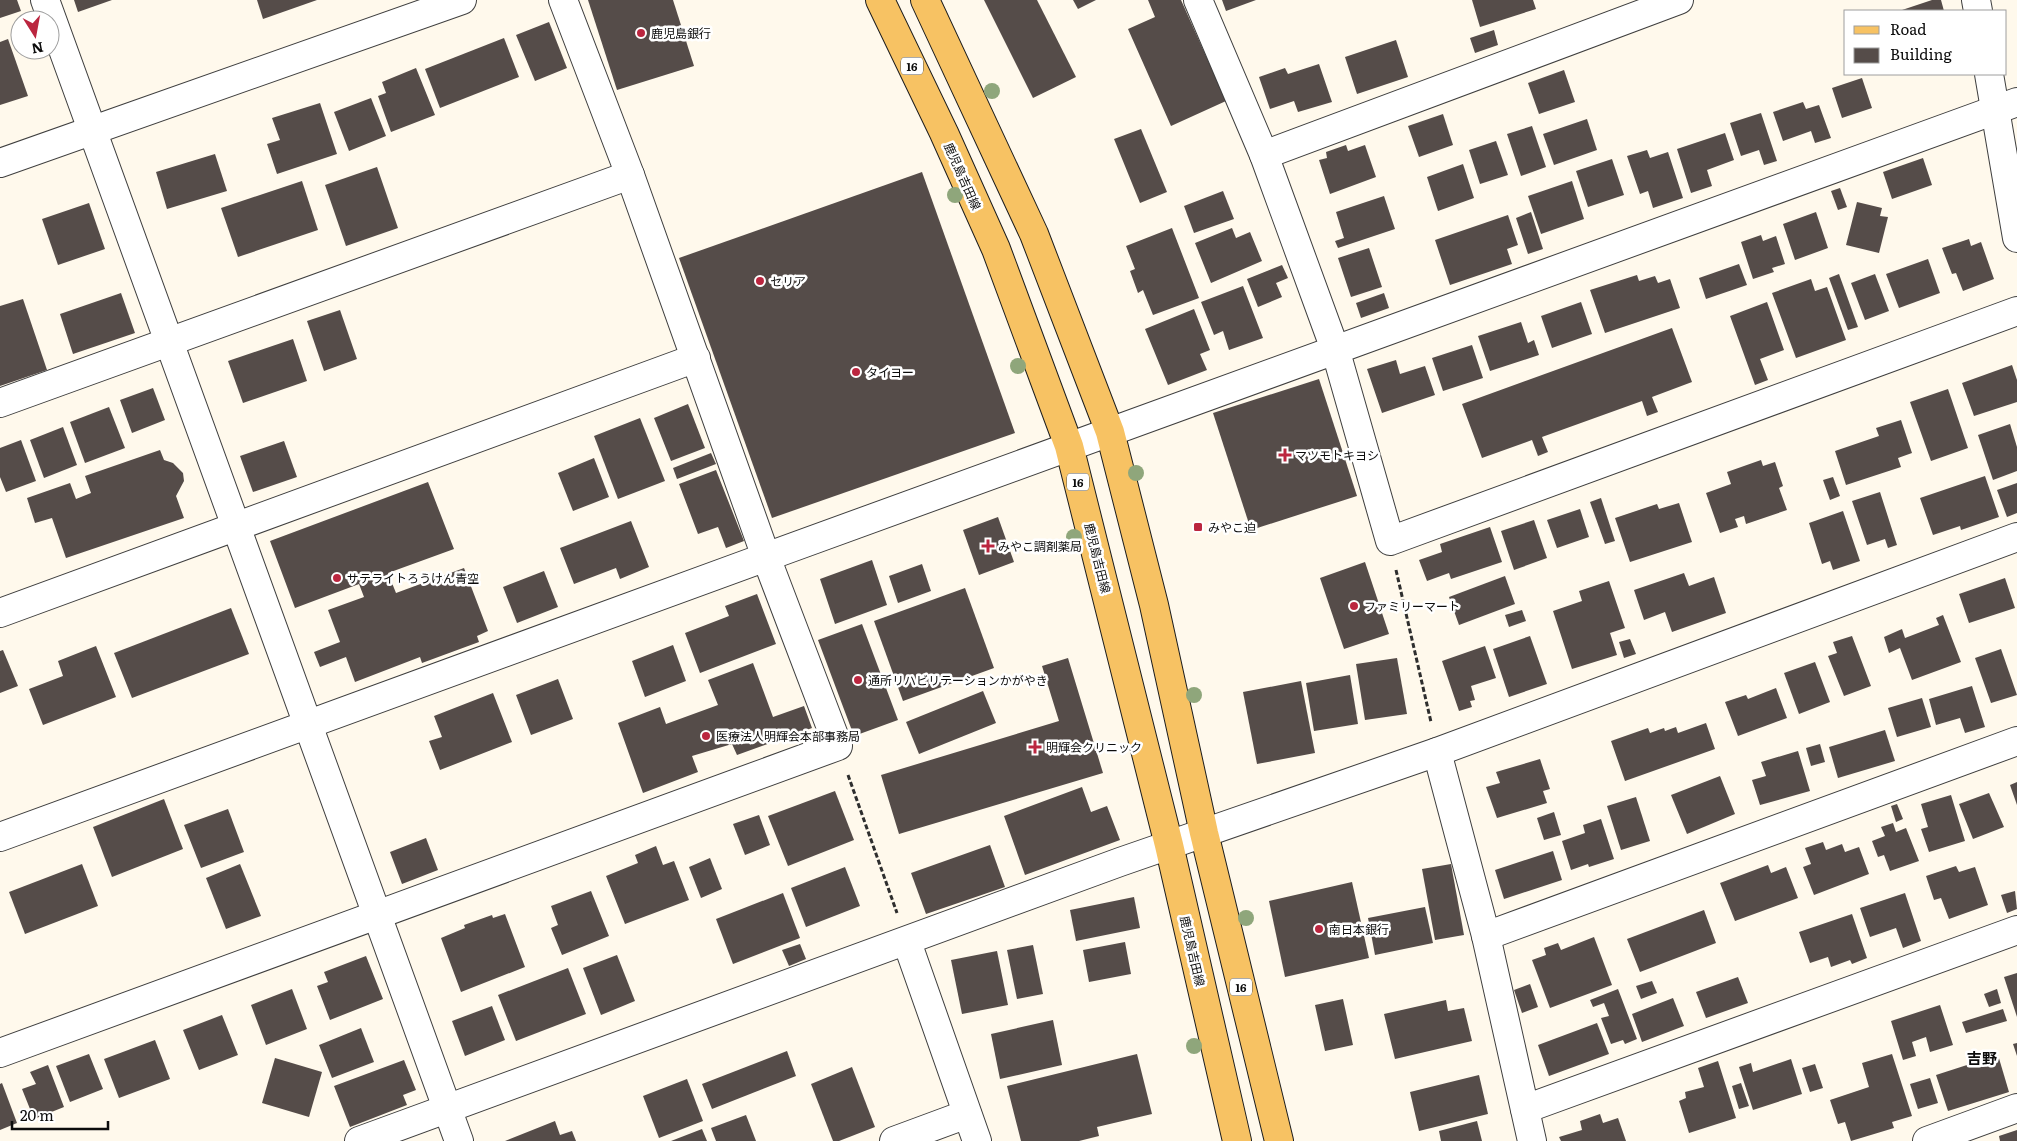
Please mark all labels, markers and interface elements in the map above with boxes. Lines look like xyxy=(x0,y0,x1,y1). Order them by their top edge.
north arrow xyxy=(10,10,60,60)
legend xyxy=(1844,10,2007,75)
text: Road xyxy=(1890,17,1926,40)
place label: 鹿児島銀行 xyxy=(651,24,711,42)
marker: 鹿児島銀行 xyxy=(635,27,647,39)
text: N xyxy=(30,38,45,60)
text: Building xyxy=(1890,42,1952,65)
road number: 16 xyxy=(901,58,923,74)
street label: 鹿児島吉田線 xyxy=(940,139,986,213)
place label: セリア xyxy=(770,272,806,290)
marker: セリア xyxy=(754,275,766,287)
place label: タイヨー xyxy=(866,363,914,381)
marker: タイヨー xyxy=(850,366,862,378)
place label: マツモトキヨシ xyxy=(1295,446,1379,464)
marker: マツモトキヨシ xyxy=(1279,449,1291,461)
road number: 16 xyxy=(1067,474,1089,491)
place label: みやこ迫 xyxy=(1208,518,1256,536)
street label: 鹿児島吉田線 xyxy=(1081,521,1115,595)
marker: みやこ迫 xyxy=(1192,521,1204,533)
place label: みやこ調剤薬局 xyxy=(998,537,1082,555)
marker: みやこ調剤薬局 xyxy=(982,540,994,552)
place label: サテライトろうけん青空 xyxy=(347,569,479,587)
marker: サテライトろうけん青空 xyxy=(331,572,343,584)
place label: ファミリーマート xyxy=(1364,597,1460,615)
marker: ファミリーマート xyxy=(1348,600,1360,612)
place label: 通所リハビリテーションかがやき xyxy=(868,671,1048,689)
marker: 通所リハビリテーションかがやき xyxy=(852,674,864,686)
place label: 医療法人明輝会本部事務局 xyxy=(716,727,860,745)
marker: 医療法人明輝会本部事務局 xyxy=(700,730,712,742)
place label: 明輝会クリニック xyxy=(1046,738,1142,756)
marker: 明輝会クリニック xyxy=(1028,740,1042,754)
street label: 鹿児島吉田線 xyxy=(1176,914,1210,988)
place label: 南日本銀行 xyxy=(1329,920,1389,938)
marker: 南日本銀行 xyxy=(1313,923,1325,935)
road number: 16 xyxy=(1230,979,1252,996)
district label: 吉野 xyxy=(1967,1046,1997,1069)
scale bar xyxy=(12,1098,109,1130)
text: 20 m xyxy=(20,1103,54,1126)

